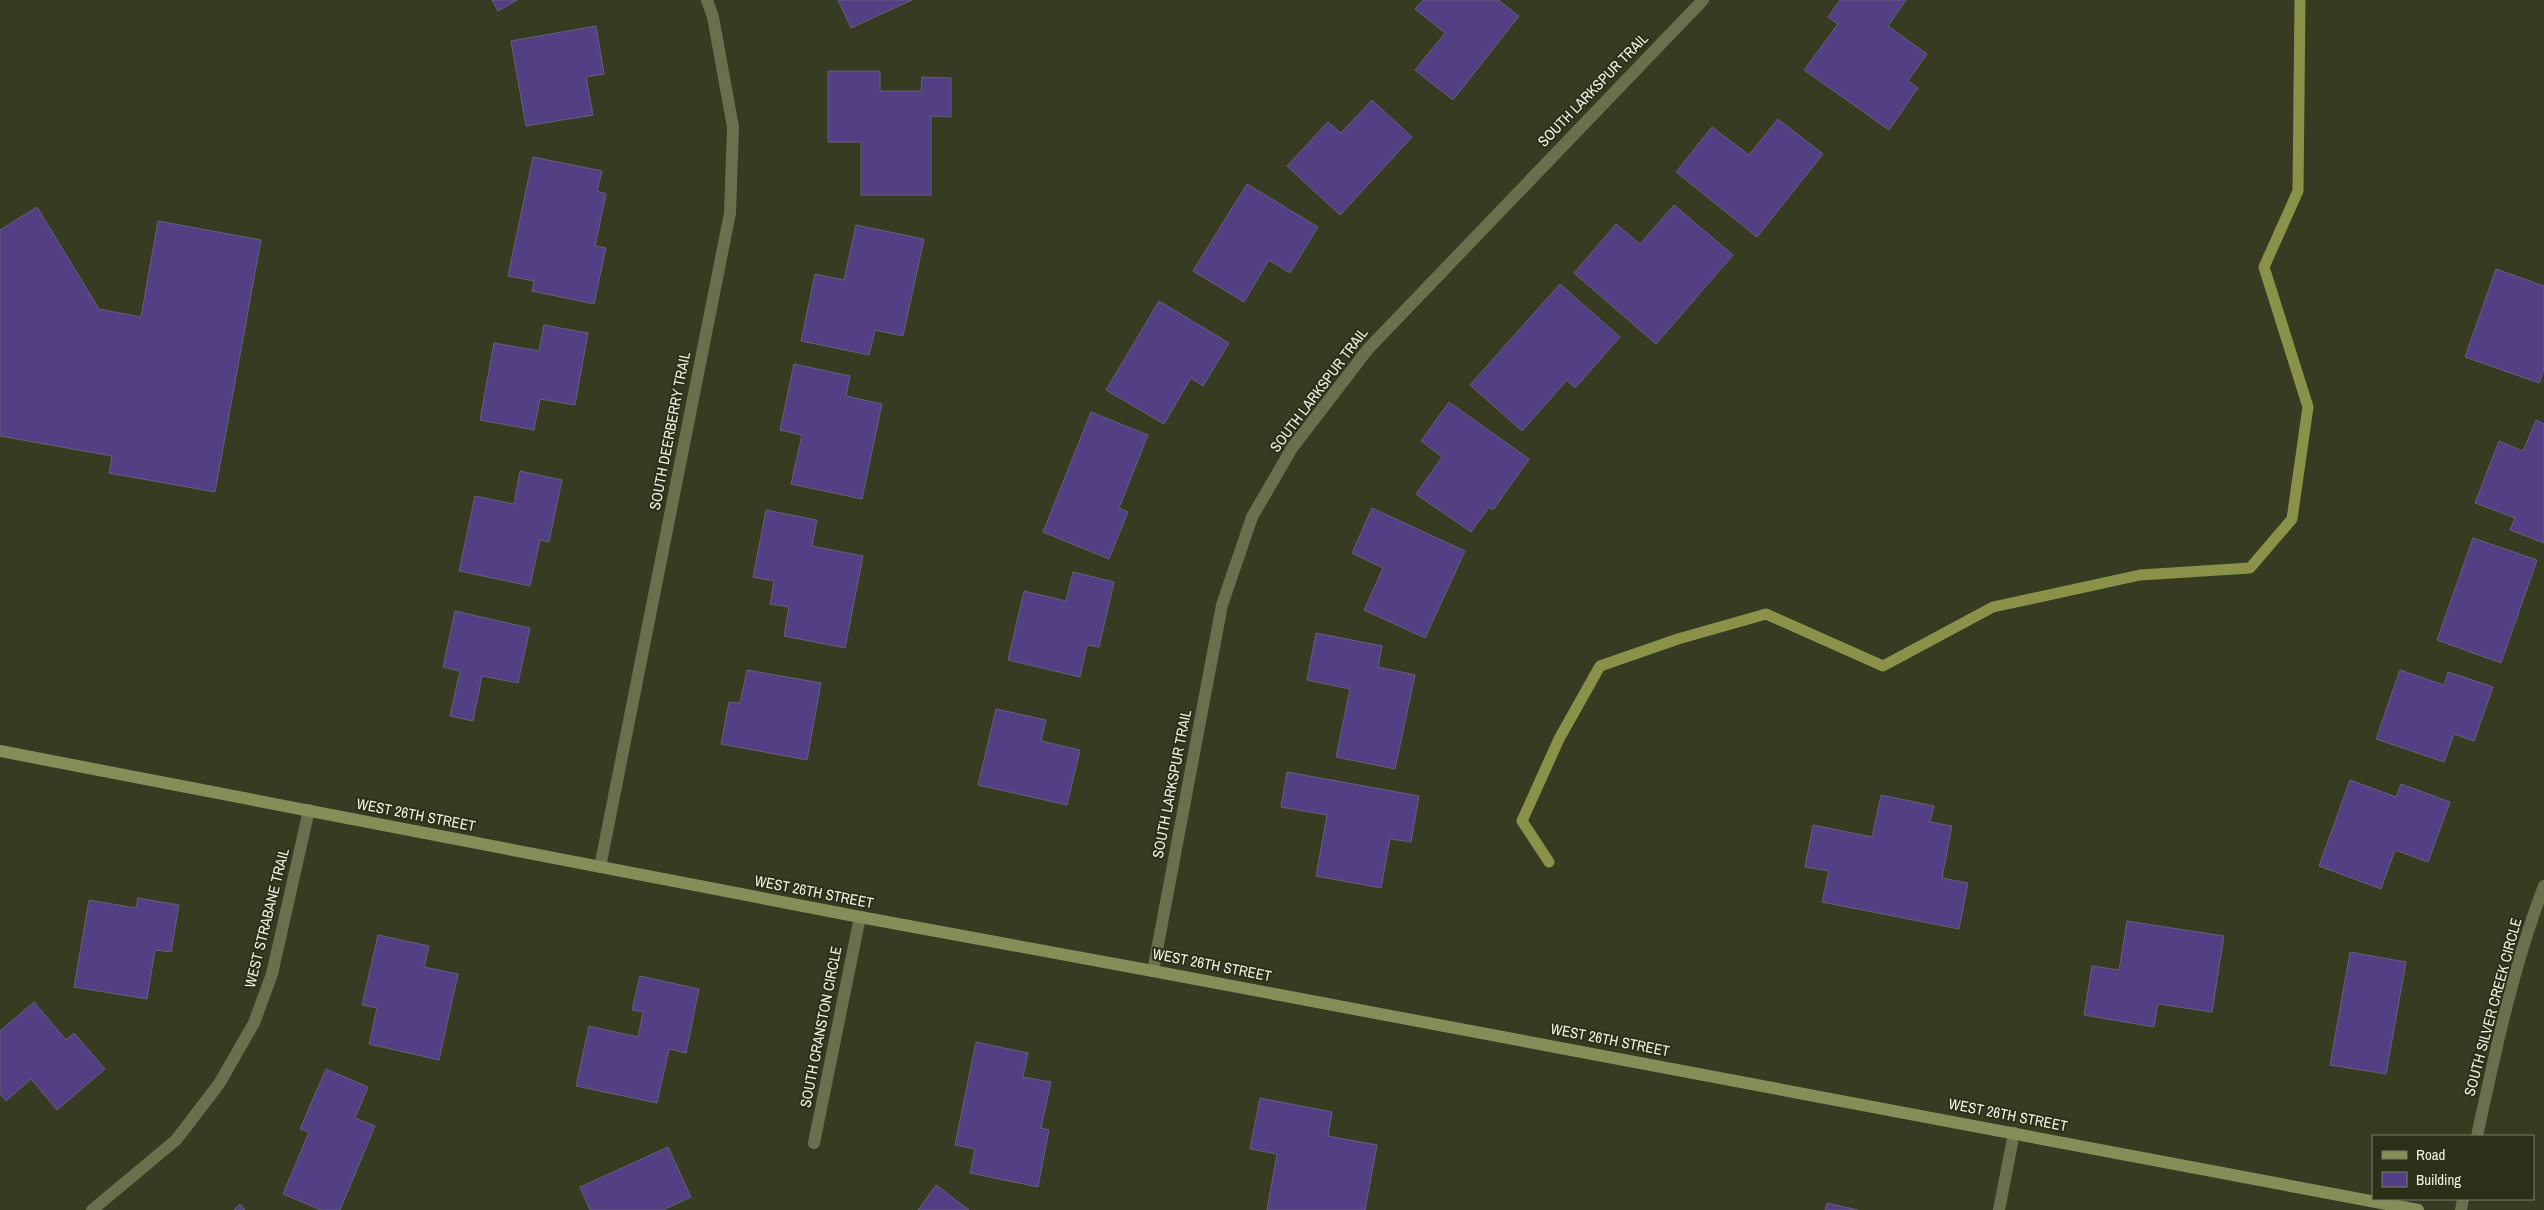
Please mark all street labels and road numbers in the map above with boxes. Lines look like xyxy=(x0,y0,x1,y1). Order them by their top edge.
street label: SOUTH LARKSPUR TRAIL xyxy=(1533,28,1653,151)
street label: SOUTH LARKSPUR TRAIL xyxy=(1265,323,1372,456)
street label: SOUTH DEERBERRY TRAIL xyxy=(644,350,695,512)
street label: SOUTH LARKSPUR TRAIL xyxy=(1147,708,1196,860)
street label: WEST 26TH STREET xyxy=(355,793,478,836)
street label: WEST STRABANE TRAIL xyxy=(239,846,294,990)
street label: WEST 26TH STREET xyxy=(753,870,876,913)
street label: SOUTH SILVER CREEK CIRCLE xyxy=(2459,915,2526,1098)
street label: WEST 26TH STREET xyxy=(1151,943,1274,986)
street label: SOUTH CRANSTON CIRCLE xyxy=(795,944,846,1109)
street label: WEST 26TH STREET xyxy=(1549,1018,1672,1061)
street label: WEST 26TH STREET xyxy=(1947,1093,2070,1136)

